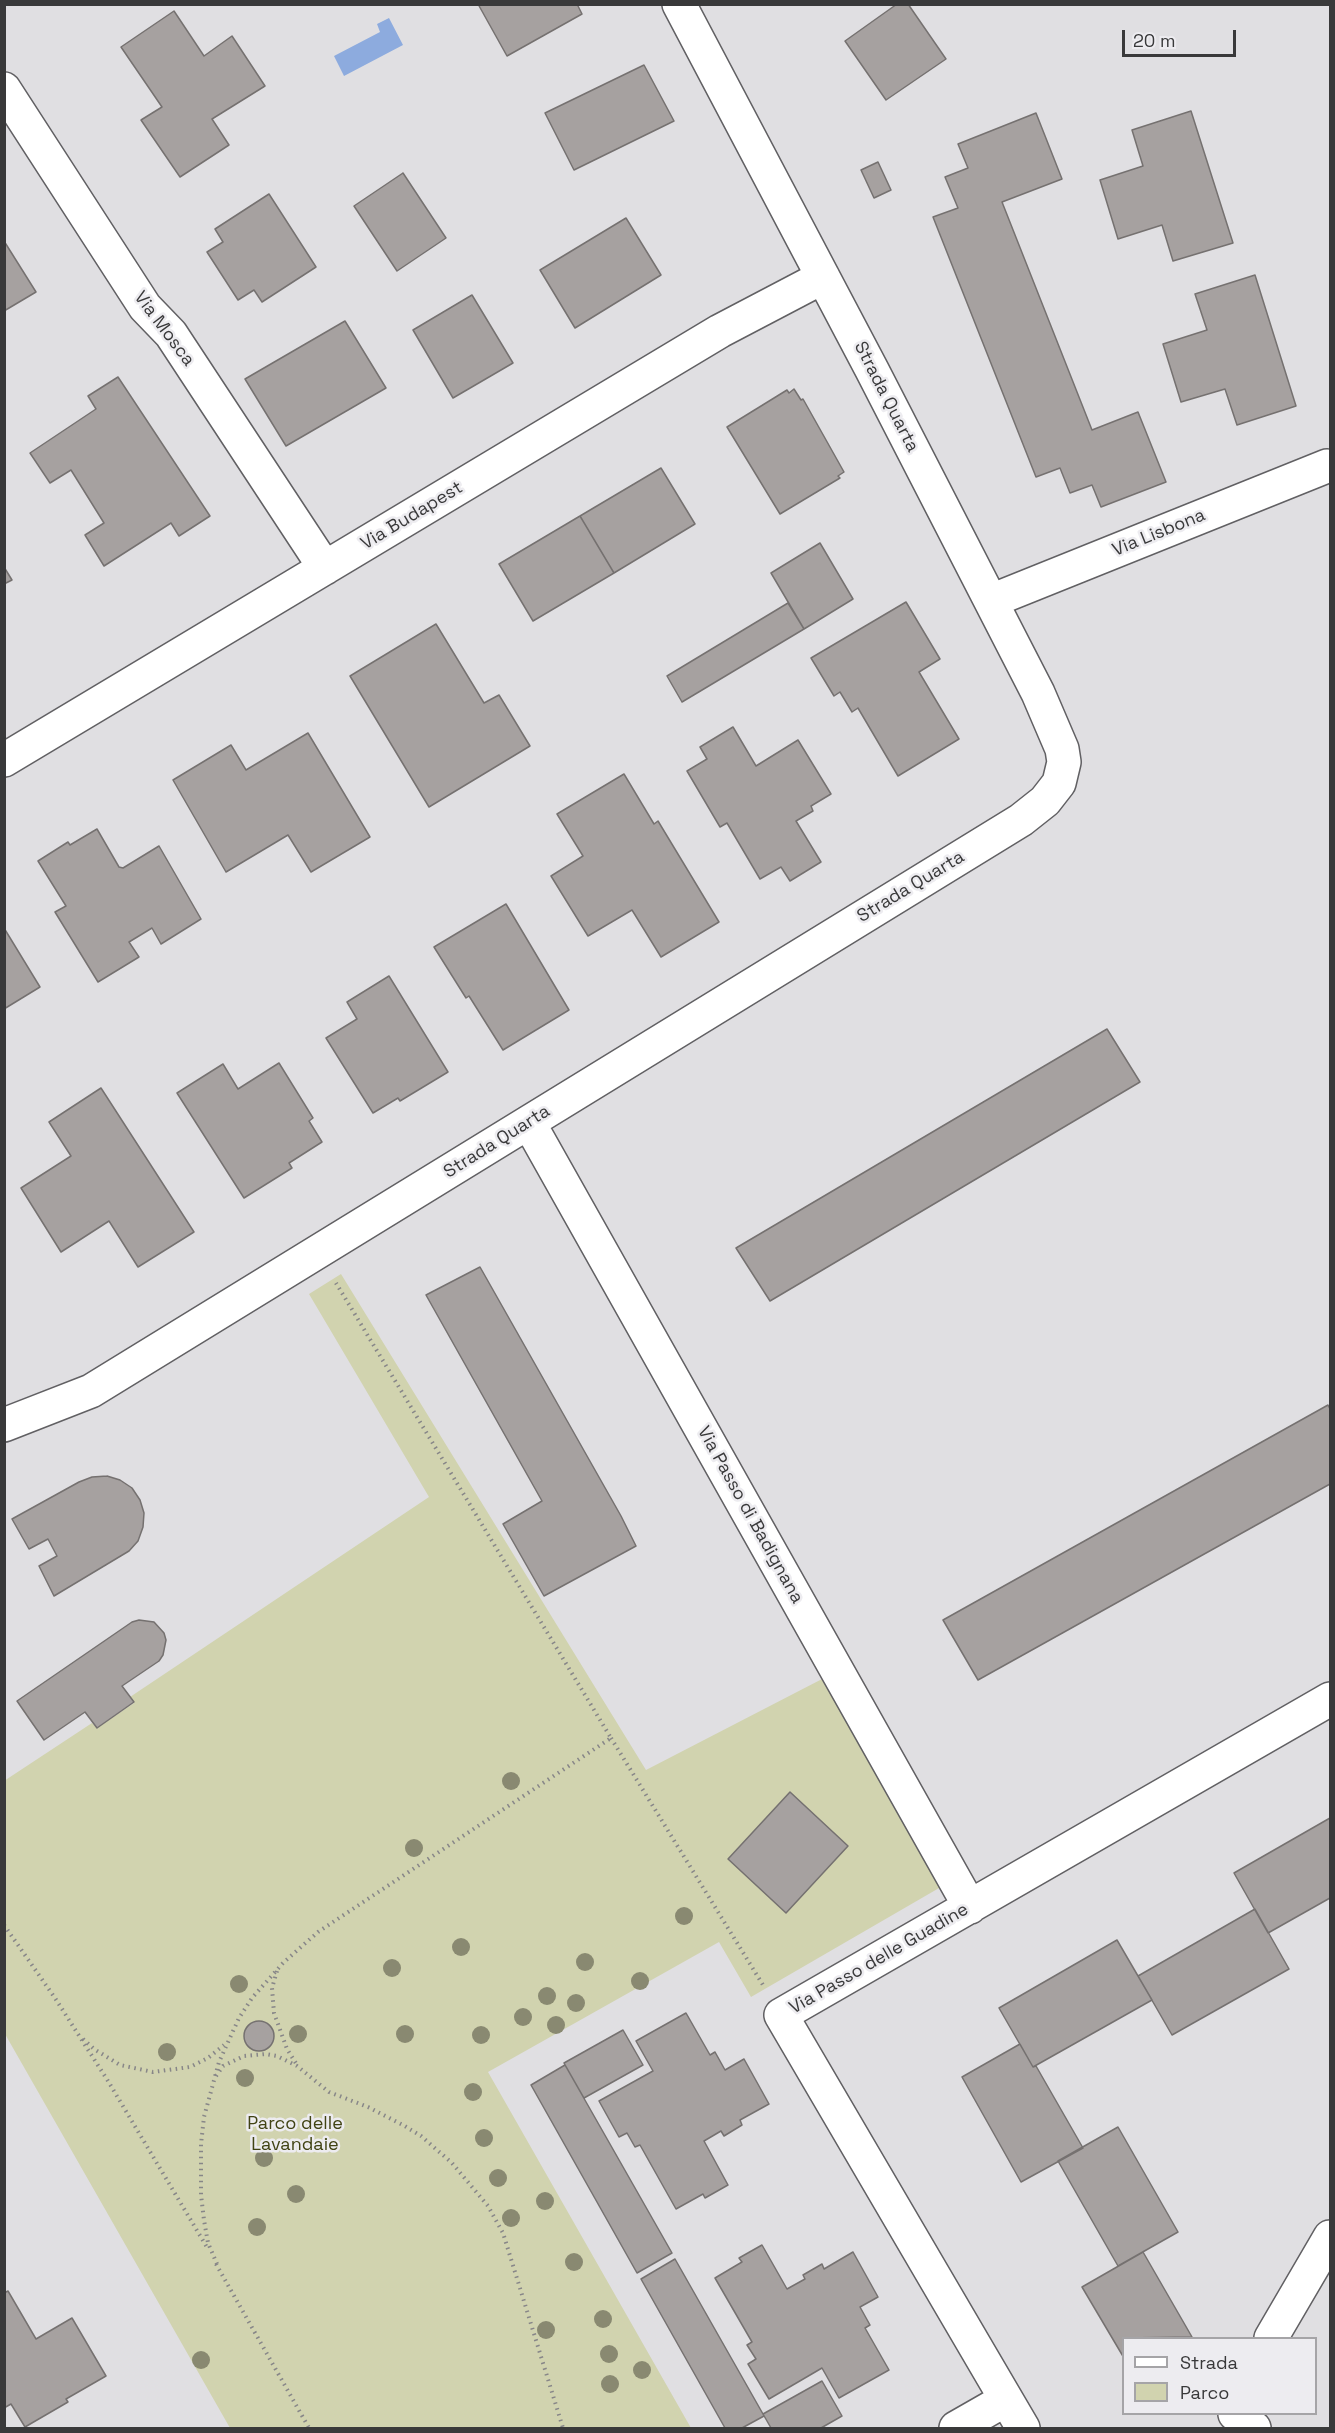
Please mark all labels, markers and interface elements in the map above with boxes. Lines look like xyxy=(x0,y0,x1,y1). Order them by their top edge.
scale bar xyxy=(1125,18,1239,56)
text: 20 m xyxy=(1133,29,1176,52)
street label: Via Mosca xyxy=(129,287,199,371)
street label: Strada Quarta xyxy=(849,338,923,456)
street label: Via Budapest xyxy=(357,477,467,555)
street label: Via Lisbona xyxy=(1109,505,1209,561)
street label: Strada Quarta xyxy=(853,847,969,927)
street label: Strada Quarta xyxy=(440,1101,554,1183)
street label: Via Passo di Badignana xyxy=(692,1423,808,1607)
street label: Via Passo delle Guadine xyxy=(786,1899,972,2019)
park label: Parco delle Lavandaie xyxy=(247,2113,343,2156)
legend xyxy=(1122,2337,1317,2415)
text: Strada xyxy=(1180,2351,1238,2374)
text: Parco xyxy=(1180,2381,1229,2404)

